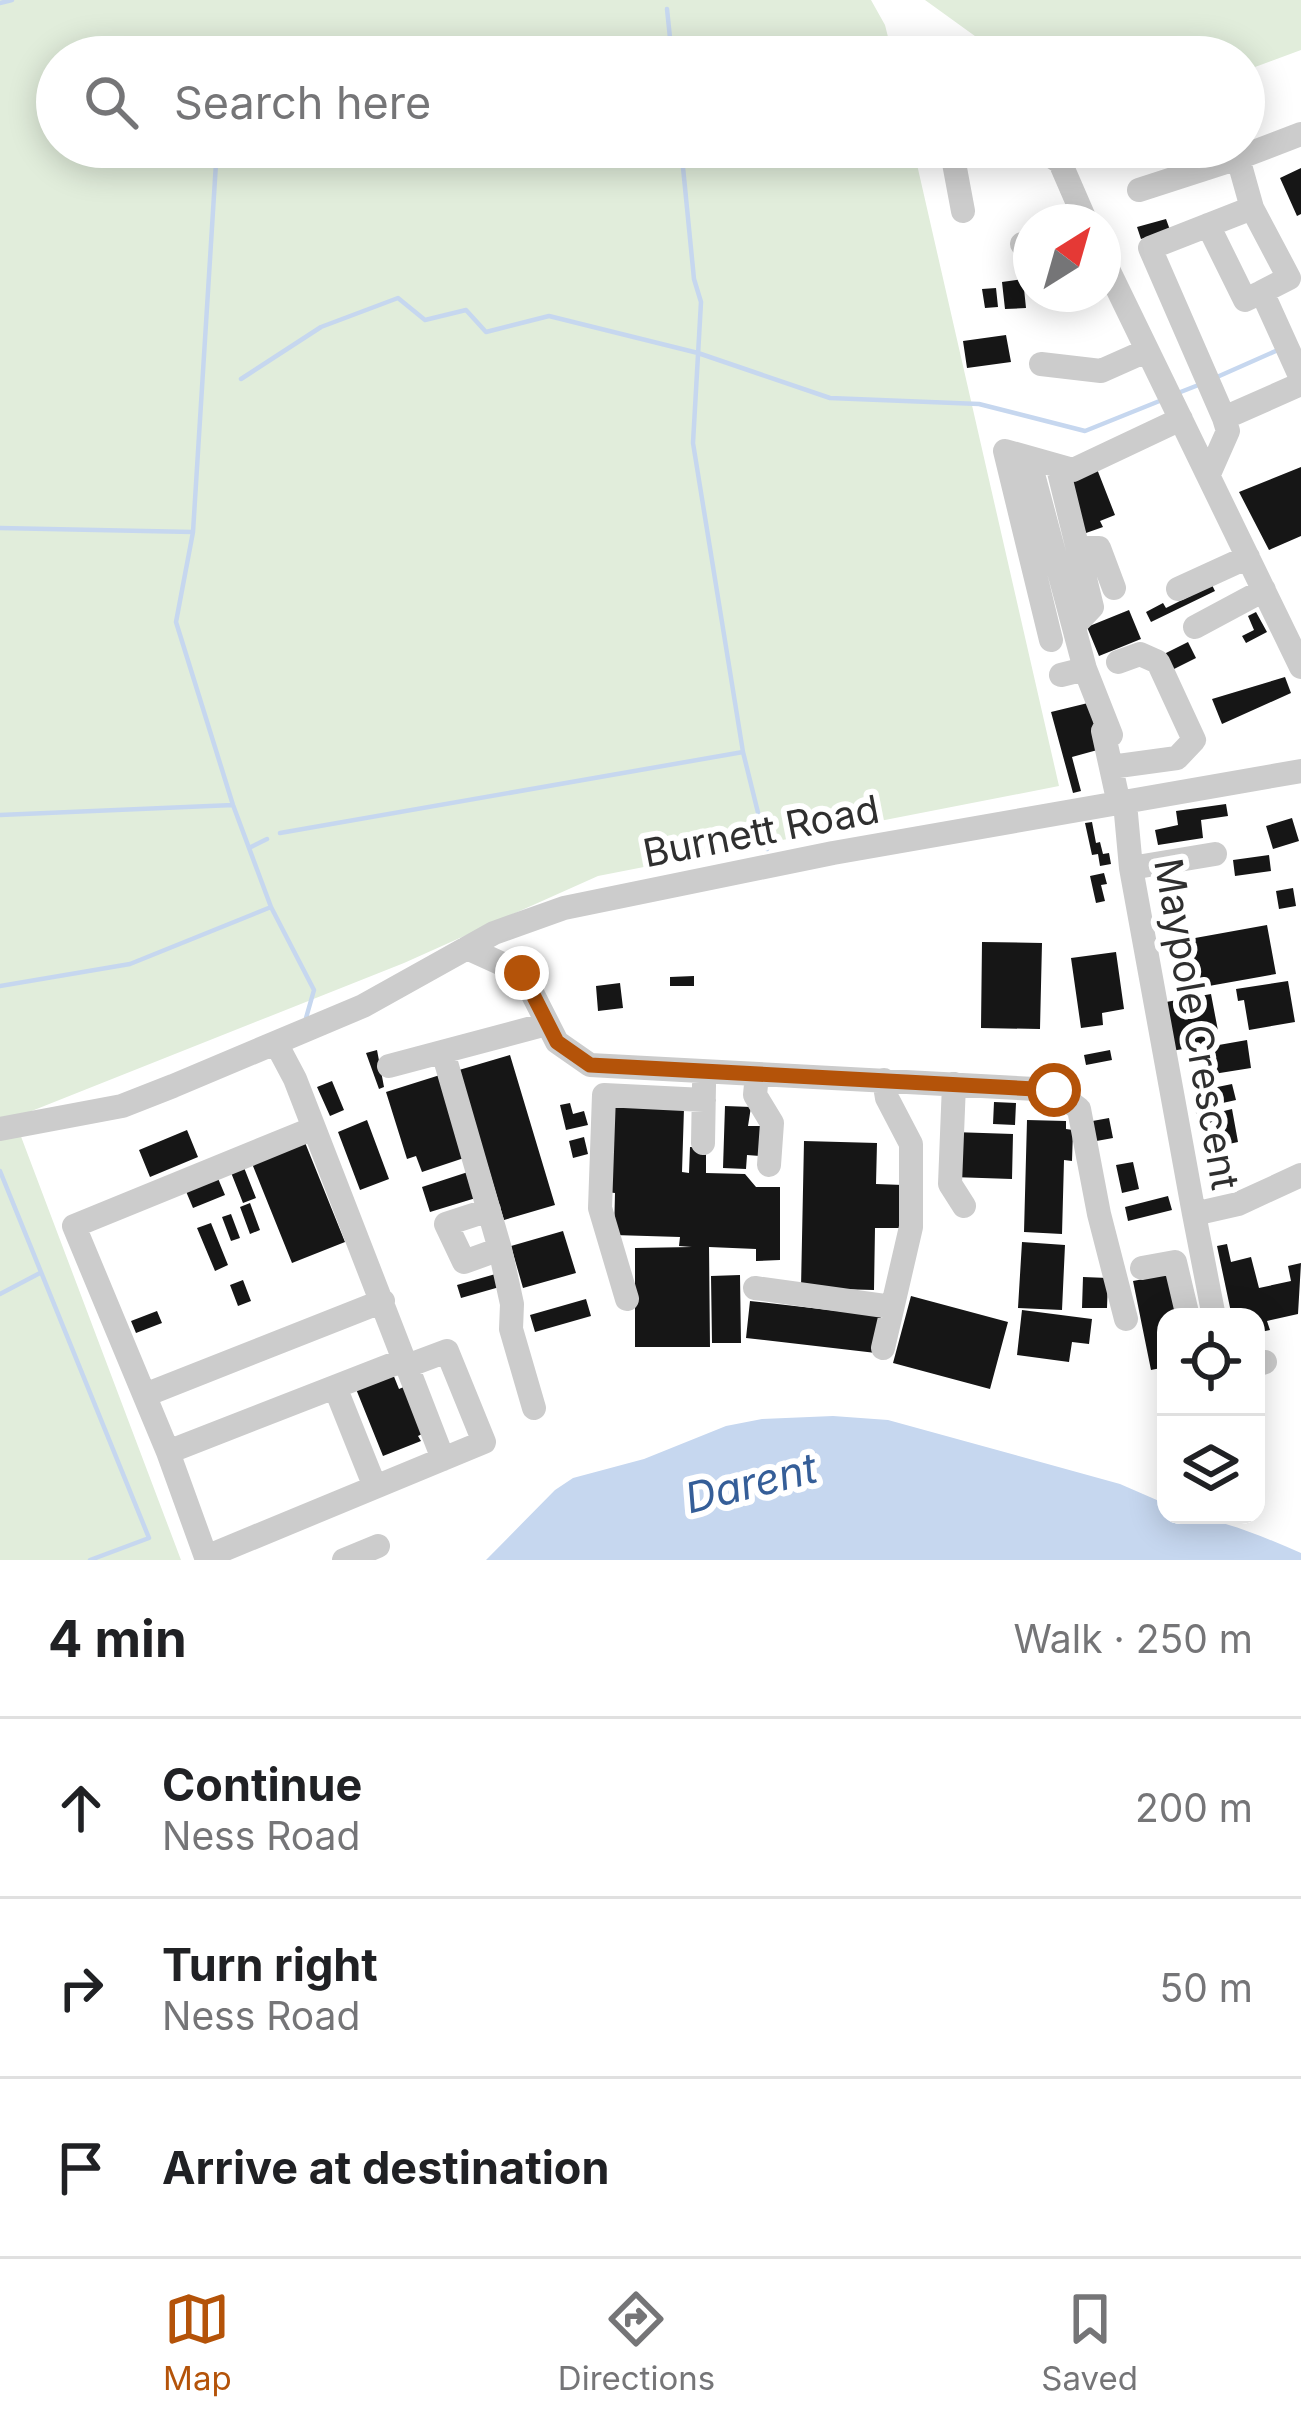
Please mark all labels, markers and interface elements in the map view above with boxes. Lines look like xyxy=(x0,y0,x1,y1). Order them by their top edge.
search box xyxy=(36,36,1265,168)
icon: search xyxy=(78,69,144,135)
text: Search here xyxy=(174,75,431,130)
north arrow xyxy=(1013,204,1121,312)
street label: Burnett Road xyxy=(639,785,883,876)
street label: Maypole Crescent xyxy=(1145,855,1250,1193)
route end xyxy=(495,946,549,1000)
route start xyxy=(1027,1063,1081,1117)
map controls xyxy=(1157,1308,1265,1524)
button: locate xyxy=(1157,1308,1265,1416)
button: layers xyxy=(1157,1416,1265,1524)
water label: Darent xyxy=(680,1441,823,1523)
text: 4 min xyxy=(48,1608,187,1669)
text: Walk · 250 m xyxy=(1013,1615,1253,1662)
text: Continue xyxy=(162,1757,362,1812)
icon: ahead xyxy=(48,1775,114,1841)
text: 200 m xyxy=(1135,1784,1253,1831)
text: Ness Road xyxy=(162,1812,360,1859)
text: Turn right xyxy=(162,1937,378,1992)
icon: right xyxy=(48,1955,114,2021)
text: 50 m xyxy=(1160,1964,1253,2011)
text: Ness Road xyxy=(162,1992,360,2039)
icon: arrive xyxy=(48,2135,114,2201)
text: Arrive at destination xyxy=(162,2140,609,2195)
tab: Map xyxy=(163,2286,232,2398)
tab: Directions xyxy=(558,2286,715,2398)
tab: Saved xyxy=(1041,2286,1138,2398)

